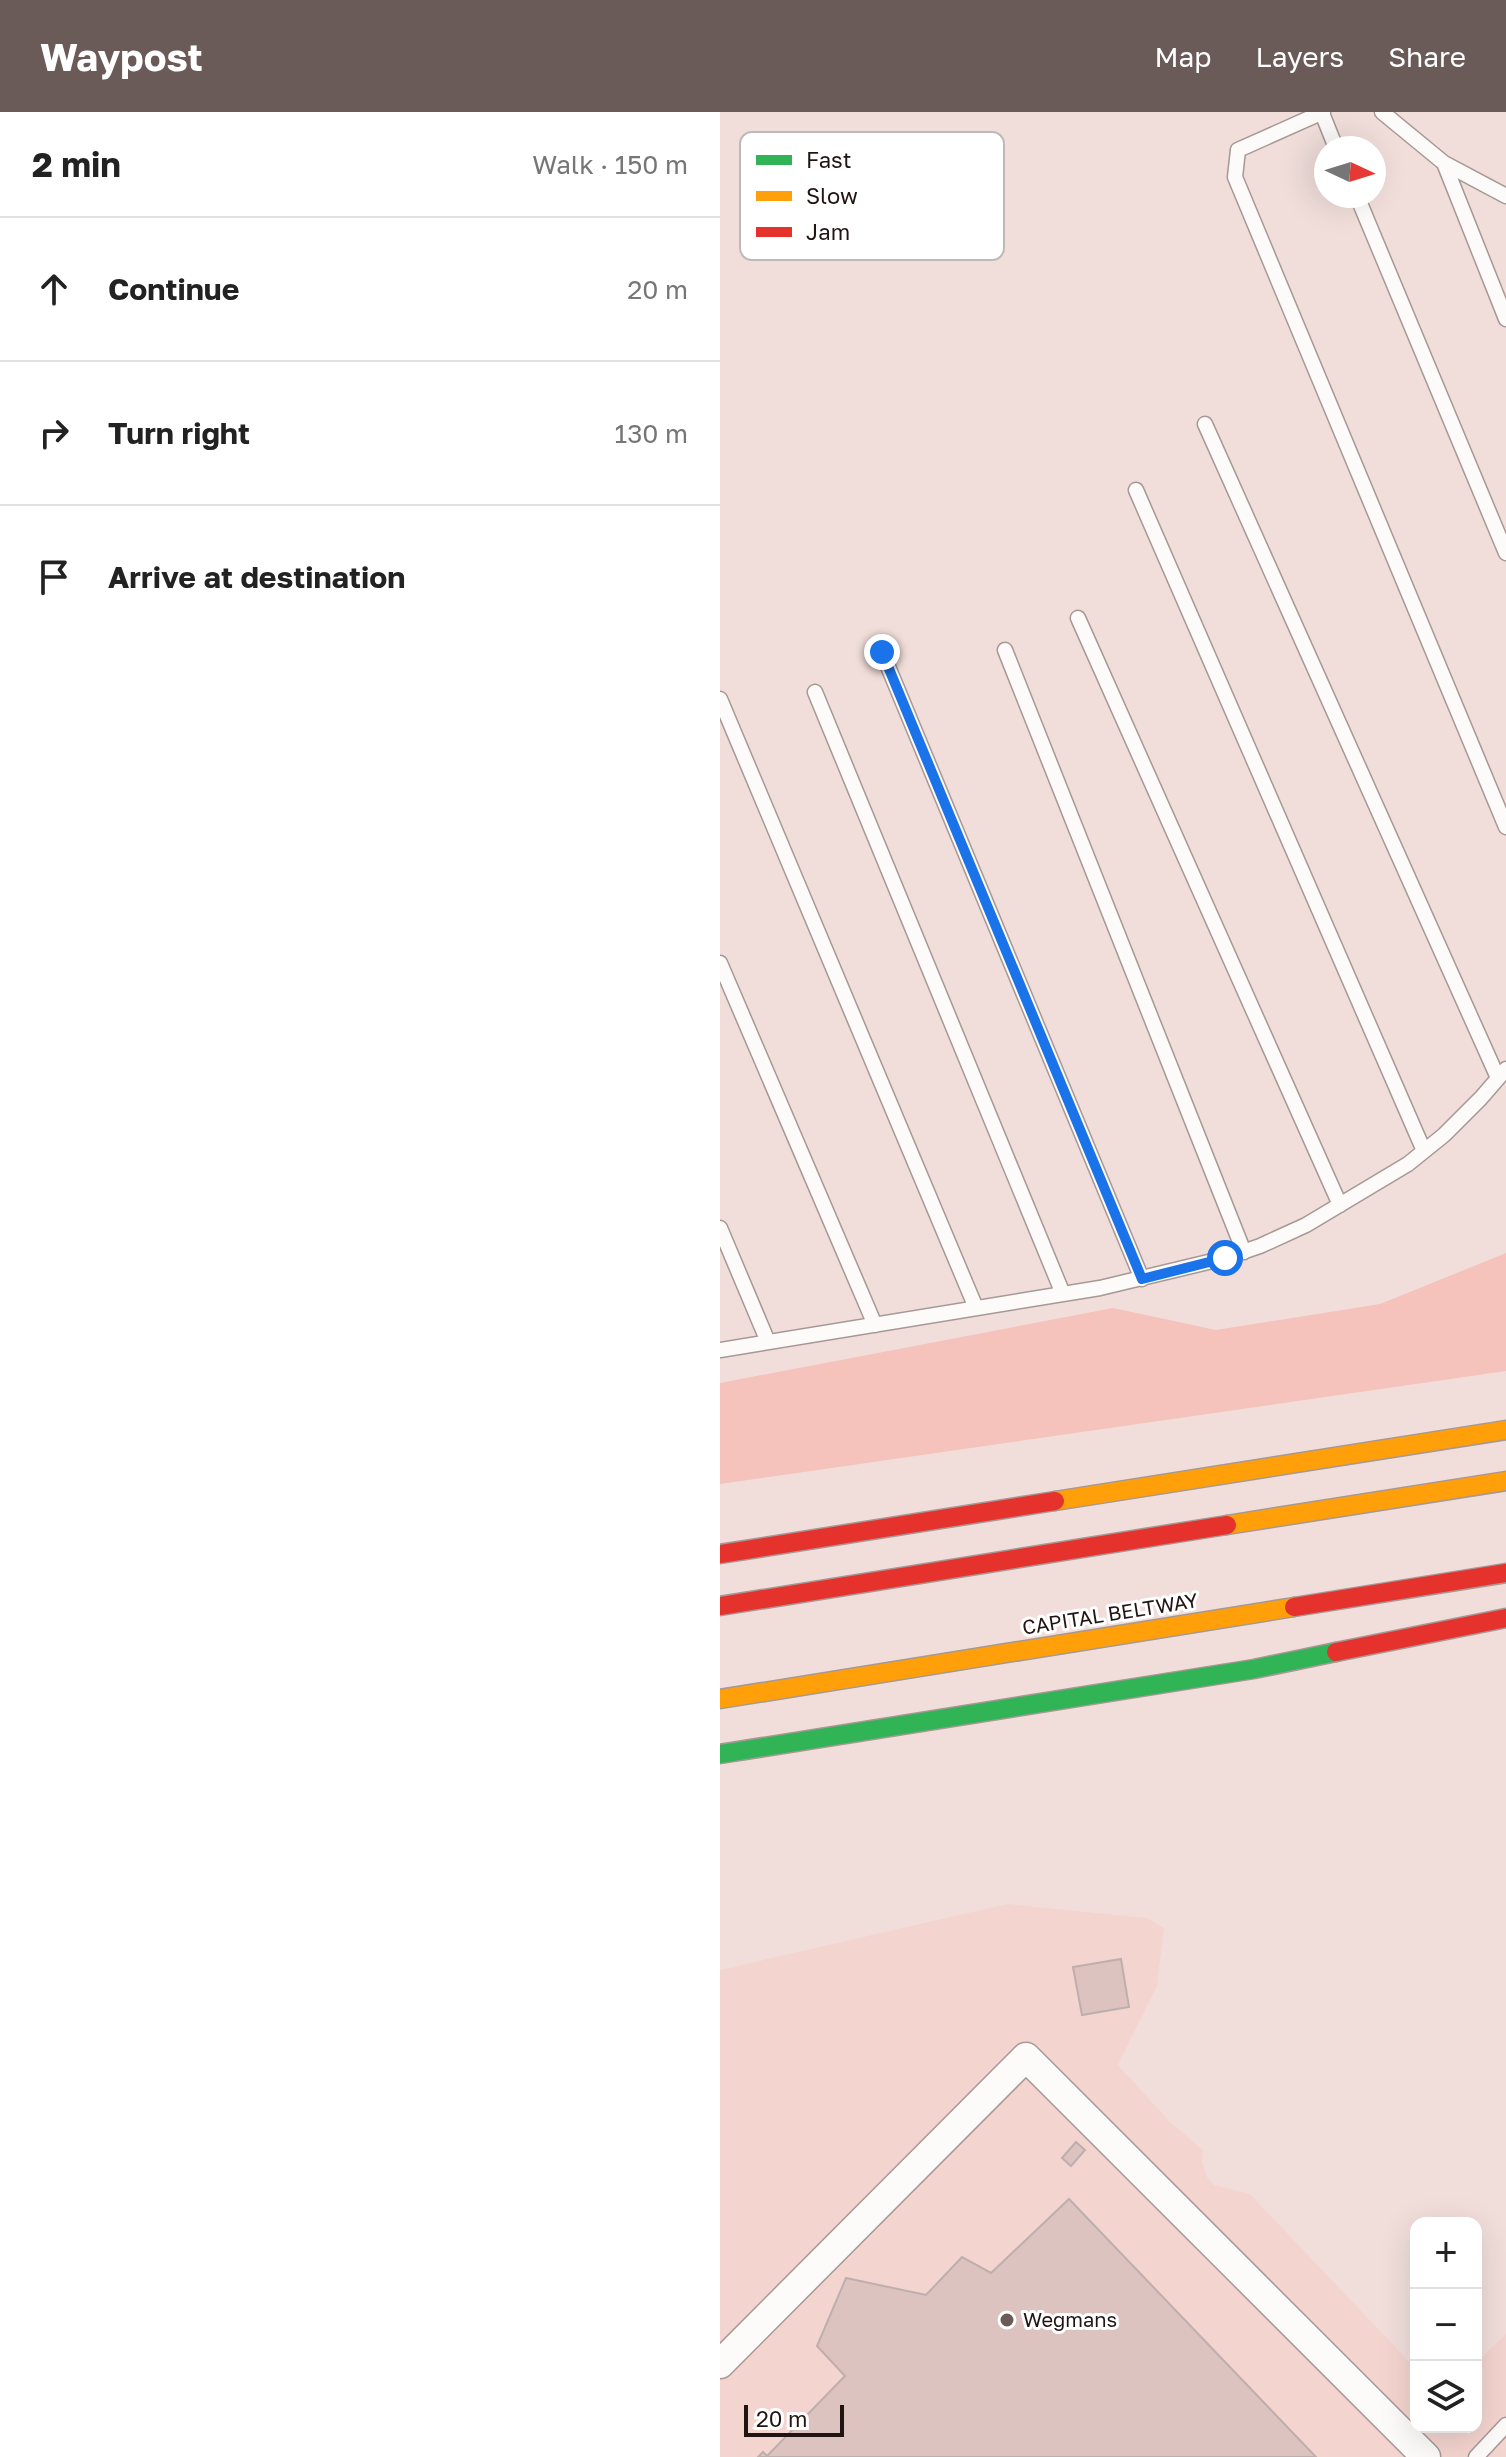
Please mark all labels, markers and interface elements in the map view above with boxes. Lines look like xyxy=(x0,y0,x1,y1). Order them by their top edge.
text: Waypost xyxy=(40,34,203,79)
text: Map xyxy=(1154,40,1212,73)
text: Layers xyxy=(1256,40,1344,73)
text: Share xyxy=(1388,40,1466,73)
legend xyxy=(740,132,1004,260)
north arrow xyxy=(1314,136,1386,208)
text: 2 min xyxy=(32,144,121,184)
text: Fast xyxy=(806,146,852,173)
text: Walk · 150 m xyxy=(532,149,688,180)
text: Slow xyxy=(806,182,858,209)
text: Jam xyxy=(806,218,850,245)
icon: ahead xyxy=(32,267,76,311)
text: Continue xyxy=(108,271,239,307)
text: 20 m xyxy=(627,274,688,305)
icon: right xyxy=(32,411,76,455)
text: Turn right xyxy=(108,415,250,451)
text: 130 m xyxy=(615,418,688,449)
icon: arrive xyxy=(32,555,76,599)
text: Arrive at destination xyxy=(108,559,405,595)
route end xyxy=(864,634,900,670)
route start xyxy=(1207,1240,1243,1276)
street label: CAPITAL BELTWAY xyxy=(1020,1587,1199,1639)
map controls xyxy=(1410,2217,1482,2433)
button: + xyxy=(1410,2217,1482,2289)
button: − xyxy=(1410,2289,1482,2361)
place label: Wegmans xyxy=(1023,2307,1117,2331)
marker: Wegmans xyxy=(998,2311,1016,2329)
button: layers xyxy=(1410,2361,1482,2433)
scale bar xyxy=(744,2401,844,2437)
text: 20 m xyxy=(756,2405,807,2432)

